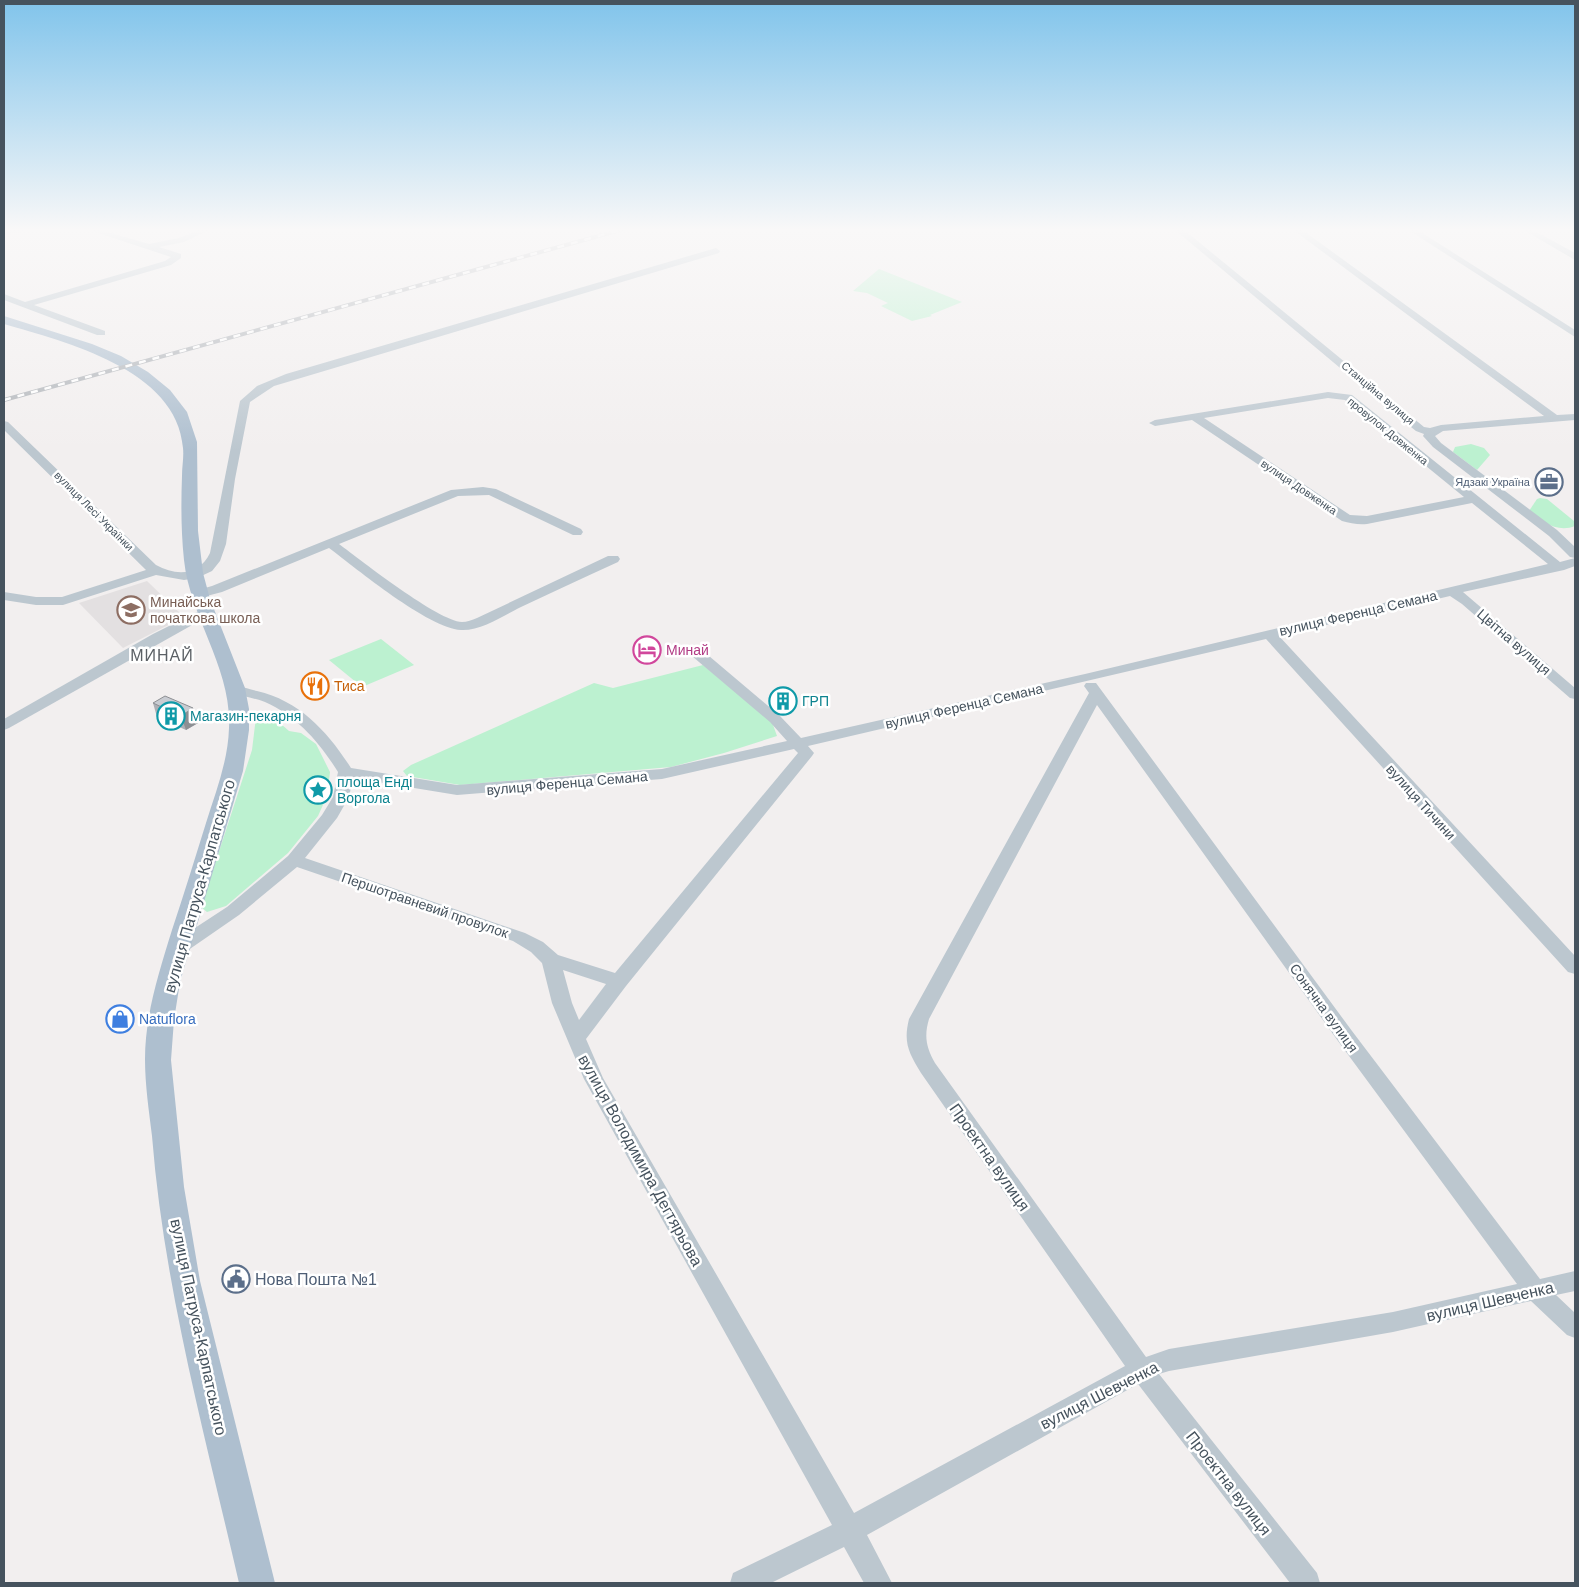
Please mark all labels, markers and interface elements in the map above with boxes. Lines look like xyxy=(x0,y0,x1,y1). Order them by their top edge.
street label: Станційна вулиця xyxy=(1339,359,1417,427)
street label: провулок Довженка xyxy=(1345,395,1431,468)
street label: вулиця Довженка xyxy=(1259,457,1340,517)
office icon: Ядзакі Україна xyxy=(1534,467,1564,497)
street label: вулиця Лесі Українки xyxy=(52,469,136,553)
place label: Ядзакі Україна xyxy=(1455,476,1531,488)
street label: вулиця Ференца Семана xyxy=(1277,587,1439,639)
place label: Минайська початкова школа xyxy=(150,594,260,626)
school or university icon: Минайська початкова школа xyxy=(116,595,146,625)
street label: Цвітна вулиця xyxy=(1474,606,1554,678)
hotel icon: Минай xyxy=(632,635,662,665)
place label: Минай xyxy=(666,642,709,658)
district label: МИНАЙ xyxy=(130,646,194,664)
restaurant icon: Тиса xyxy=(300,671,330,701)
place label: Тиса xyxy=(334,678,365,694)
street label: вулиця Ференца Семана xyxy=(883,680,1045,732)
building icon: ГРП xyxy=(768,686,798,716)
place label: ГРП xyxy=(802,693,829,709)
building icon: Магазин-пекарня xyxy=(156,701,186,731)
place label: Магазин-пекарня xyxy=(190,708,301,724)
street label: вулиця Тичини xyxy=(1383,761,1459,843)
street label: вулиця Ференца Семана xyxy=(486,768,648,798)
place label: площа Енді Воргола xyxy=(337,774,412,806)
place icon: площа Енді Воргола xyxy=(303,775,333,805)
street label: вулиця Патруса-Карпатського xyxy=(161,778,238,995)
street label: Першотравневий провулок xyxy=(339,869,511,941)
street label: Сонячна вулиця xyxy=(1287,961,1361,1055)
shop icon: Natuflora xyxy=(105,1004,135,1034)
place label: Natuflora xyxy=(139,1011,196,1027)
street label: вулиця Володимира Дегтярьова xyxy=(575,1052,706,1269)
street label: Проектна вулиця xyxy=(946,1100,1033,1214)
street label: вулиця Патруса-Карпатського xyxy=(167,1217,230,1437)
public building icon: Нова Пошта №1 xyxy=(221,1264,251,1294)
place label: Нова Пошта №1 xyxy=(255,1271,377,1288)
street label: вулиця Шевченка xyxy=(1425,1279,1555,1324)
street label: вулиця Шевченка xyxy=(1037,1358,1161,1433)
street label: Проектна вулиця xyxy=(1183,1428,1274,1538)

